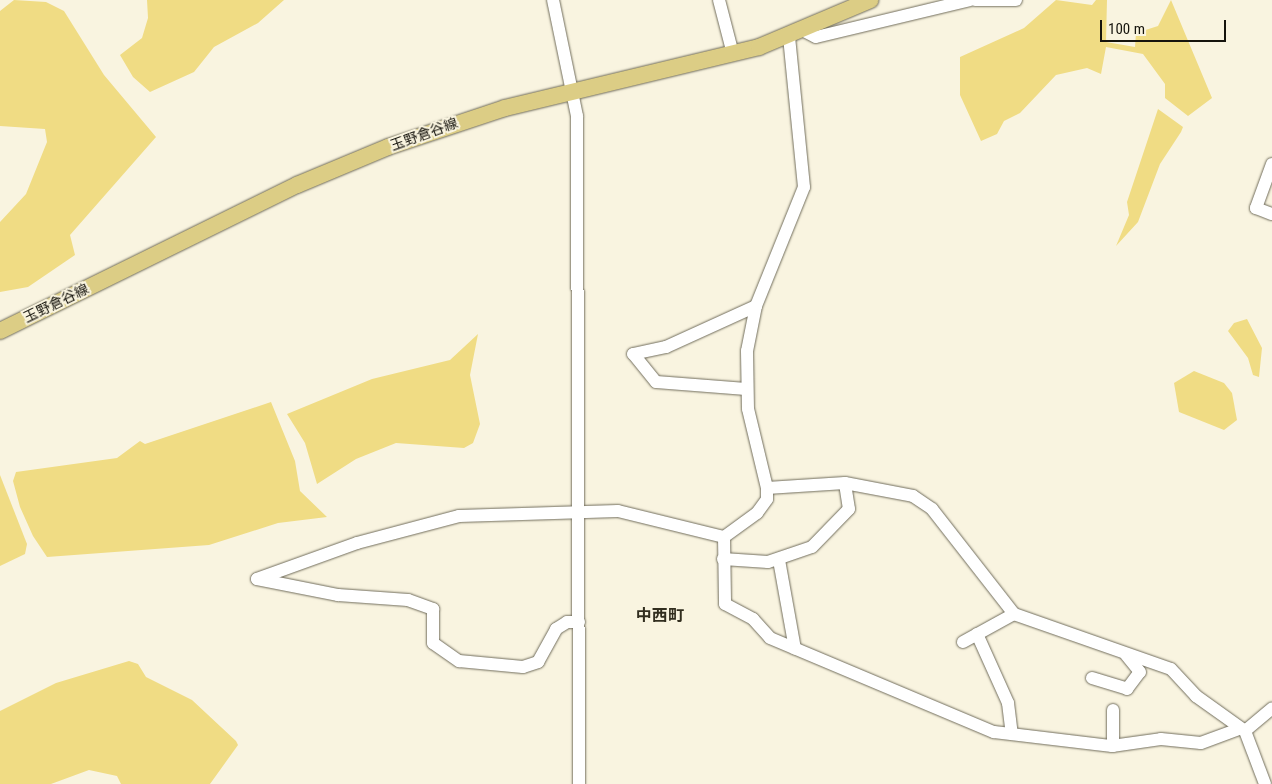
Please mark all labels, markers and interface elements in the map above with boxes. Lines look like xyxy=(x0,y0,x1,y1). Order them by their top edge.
scale bar xyxy=(1102,10,1228,42)
text: 100 m xyxy=(1108,20,1145,38)
street label: 玉野倉谷線 xyxy=(388,114,460,154)
street label: 玉野倉谷線 xyxy=(21,280,91,326)
district label: 中西町 xyxy=(636,606,684,626)

